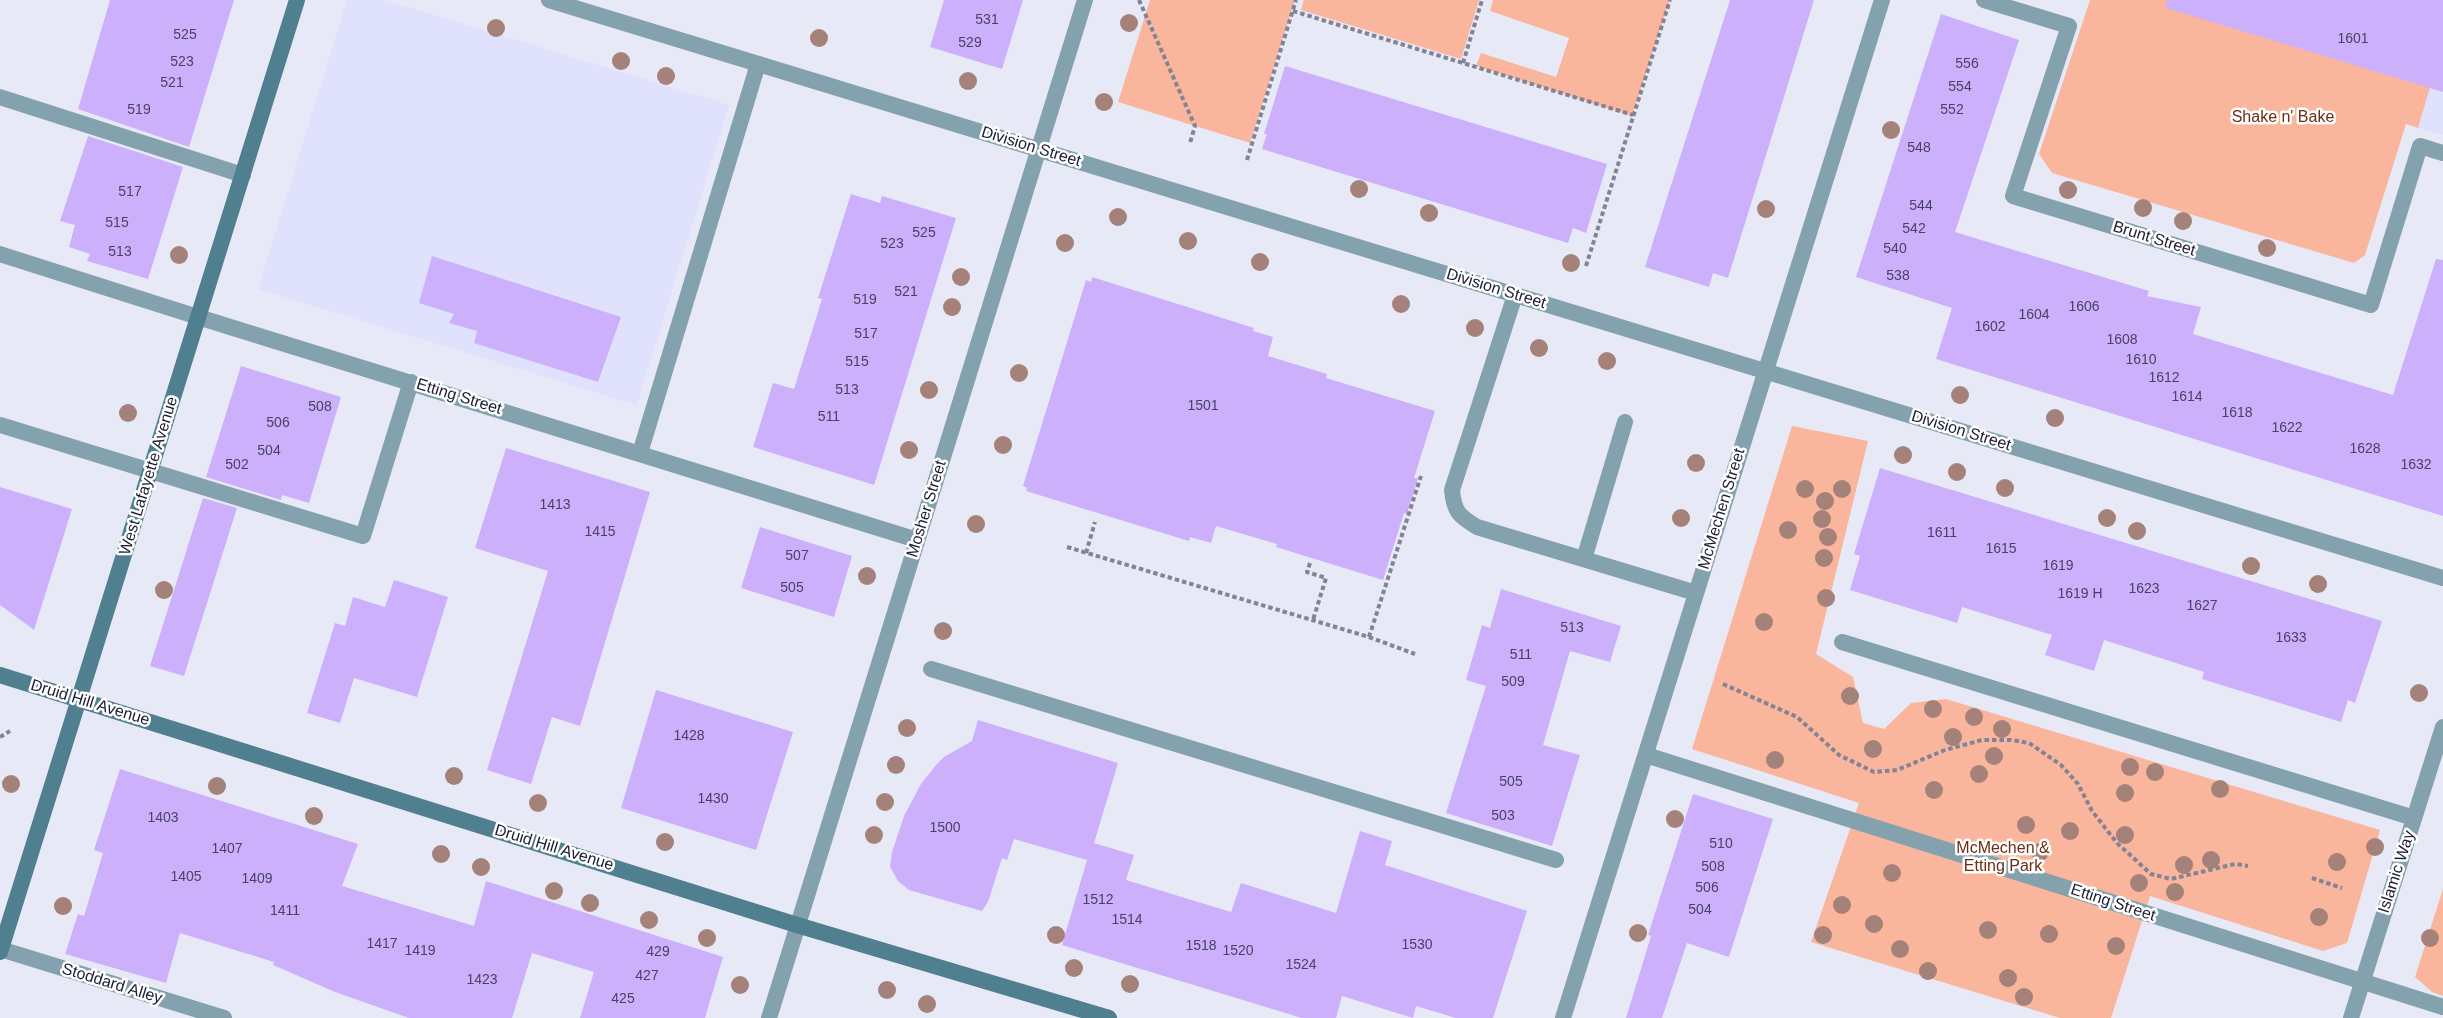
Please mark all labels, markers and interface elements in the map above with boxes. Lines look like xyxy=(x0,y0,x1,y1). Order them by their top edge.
house number: 531 xyxy=(975,12,999,28)
house number: 525 xyxy=(173,27,197,43)
house number: 1601 xyxy=(2337,31,2369,47)
house number: 529 xyxy=(958,35,982,51)
house number: 523 xyxy=(170,54,194,70)
house number: 556 xyxy=(1955,56,1979,72)
house number: 521 xyxy=(160,75,184,91)
house number: 554 xyxy=(1948,79,1972,95)
house number: 519 xyxy=(127,102,151,118)
house number: 552 xyxy=(1940,102,1964,118)
park label: Shake n' Bake xyxy=(2232,108,2334,128)
street label: Division Street xyxy=(979,123,1083,171)
house number: 548 xyxy=(1907,140,1931,156)
house number: 517 xyxy=(118,184,142,200)
house number: 544 xyxy=(1909,198,1933,214)
house number: 515 xyxy=(105,215,129,231)
street label: Brunt Street xyxy=(2110,217,2198,261)
house number: 542 xyxy=(1902,221,1926,237)
house number: 525 xyxy=(912,225,936,241)
house number: 523 xyxy=(880,236,904,252)
house number: 540 xyxy=(1883,241,1907,257)
house number: 513 xyxy=(108,244,132,260)
street label: Division Street xyxy=(1444,265,1548,313)
house number: 538 xyxy=(1886,268,1910,284)
house number: 521 xyxy=(894,284,918,300)
house number: 519 xyxy=(853,292,877,308)
house number: 1606 xyxy=(2068,299,2100,315)
house number: 1604 xyxy=(2018,307,2050,323)
house number: 1602 xyxy=(1974,319,2006,335)
house number: 517 xyxy=(854,326,878,342)
house number: 1608 xyxy=(2106,332,2138,348)
house number: 1610 xyxy=(2125,352,2157,368)
house number: 515 xyxy=(845,354,869,370)
house number: 1612 xyxy=(2148,370,2180,386)
street label: Etting Street xyxy=(414,375,504,419)
house number: 513 xyxy=(835,382,859,398)
house number: 1614 xyxy=(2171,389,2203,405)
street label: West Lafayette Avenue xyxy=(116,394,182,558)
house number: 1501 xyxy=(1187,398,1219,414)
house number: 508 xyxy=(308,399,332,415)
house number: 1618 xyxy=(2221,405,2253,421)
street label: Division Street xyxy=(1909,407,2013,455)
house number: 511 xyxy=(818,409,840,425)
house number: 506 xyxy=(266,415,290,431)
house number: 1622 xyxy=(2271,420,2303,436)
house number: 1628 xyxy=(2349,441,2381,457)
house number: 504 xyxy=(257,443,281,459)
street label: McMechen Street xyxy=(1694,446,1750,572)
house number: 502 xyxy=(225,457,249,473)
house number: 1632 xyxy=(2400,457,2432,473)
street label: Mosher Street xyxy=(903,458,951,560)
house number: 1413 xyxy=(539,497,571,513)
house number: 1415 xyxy=(584,524,616,540)
house number: 1611 xyxy=(1927,525,1957,541)
house number: 1615 xyxy=(1985,541,2017,557)
house number: 507 xyxy=(785,548,809,564)
house number: 1619 xyxy=(2042,558,2074,574)
house number: 505 xyxy=(780,580,804,596)
house number: 1623 xyxy=(2128,581,2160,597)
house number: 1619 H xyxy=(2057,586,2103,602)
house number: 1627 xyxy=(2186,598,2218,614)
house number: 513 xyxy=(1560,620,1584,636)
house number: 1633 xyxy=(2275,630,2307,646)
house number: 511 xyxy=(1510,647,1532,663)
house number: 509 xyxy=(1501,674,1525,690)
street label: Druid Hill Avenue xyxy=(28,676,152,730)
house number: 1428 xyxy=(673,728,705,744)
house number: 505 xyxy=(1499,774,1523,790)
house number: 1430 xyxy=(697,791,729,807)
house number: 503 xyxy=(1491,808,1515,824)
house number: 1403 xyxy=(147,810,179,826)
house number: 1500 xyxy=(929,820,961,836)
street label: Druid Hill Avenue xyxy=(492,821,616,875)
street label: Islamic Way xyxy=(2375,828,2419,916)
house number: 510 xyxy=(1709,836,1733,852)
park label: McMechen & Etting Park xyxy=(1956,839,2050,877)
house number: 1407 xyxy=(211,841,243,857)
house number: 508 xyxy=(1701,859,1725,875)
house number: 1405 xyxy=(170,869,202,885)
house number: 1409 xyxy=(241,871,273,887)
house number: 506 xyxy=(1695,880,1719,896)
street label: Etting Street xyxy=(2068,880,2158,926)
house number: 1512 xyxy=(1082,892,1114,908)
house number: 504 xyxy=(1688,902,1712,918)
house number: 1411 xyxy=(270,903,300,919)
house number: 1514 xyxy=(1111,912,1143,928)
house number: 1417 xyxy=(366,936,398,952)
house number: 1530 xyxy=(1401,937,1433,953)
house number: 1518 xyxy=(1185,938,1217,954)
house number: 1419 xyxy=(404,943,436,959)
house number: 1520 xyxy=(1222,943,1254,959)
house number: 429 xyxy=(646,944,670,960)
house number: 1524 xyxy=(1285,957,1317,973)
street label: Stoddard Alley xyxy=(59,960,165,1008)
house number: 427 xyxy=(635,968,659,984)
house number: 1423 xyxy=(466,972,498,988)
house number: 425 xyxy=(611,991,635,1007)

